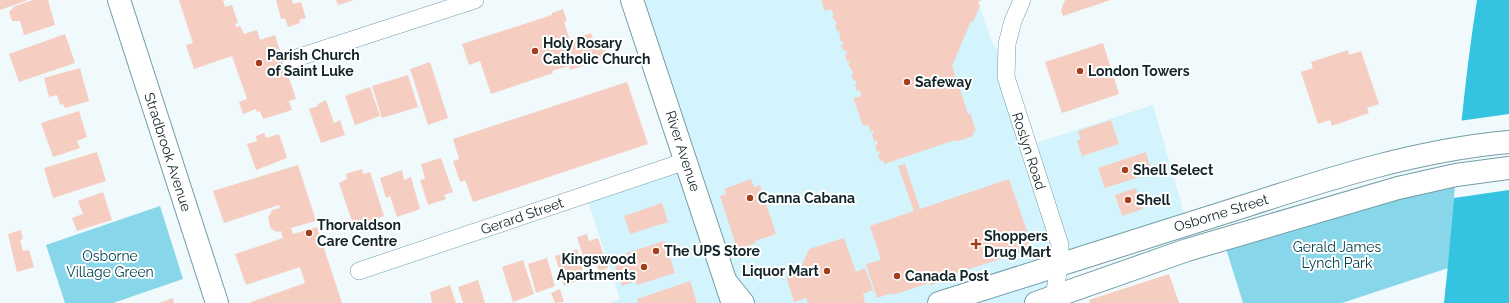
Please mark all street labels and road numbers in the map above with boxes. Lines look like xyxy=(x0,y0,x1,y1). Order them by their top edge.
street label: Stradbrook Avenue xyxy=(141,91,195,213)
street label: River Avenue xyxy=(662,108,704,194)
street label: Roslyn Road xyxy=(1009,110,1049,192)
street label: Osborne Street xyxy=(1172,191,1270,235)
street label: Gerard Street xyxy=(478,194,566,238)

